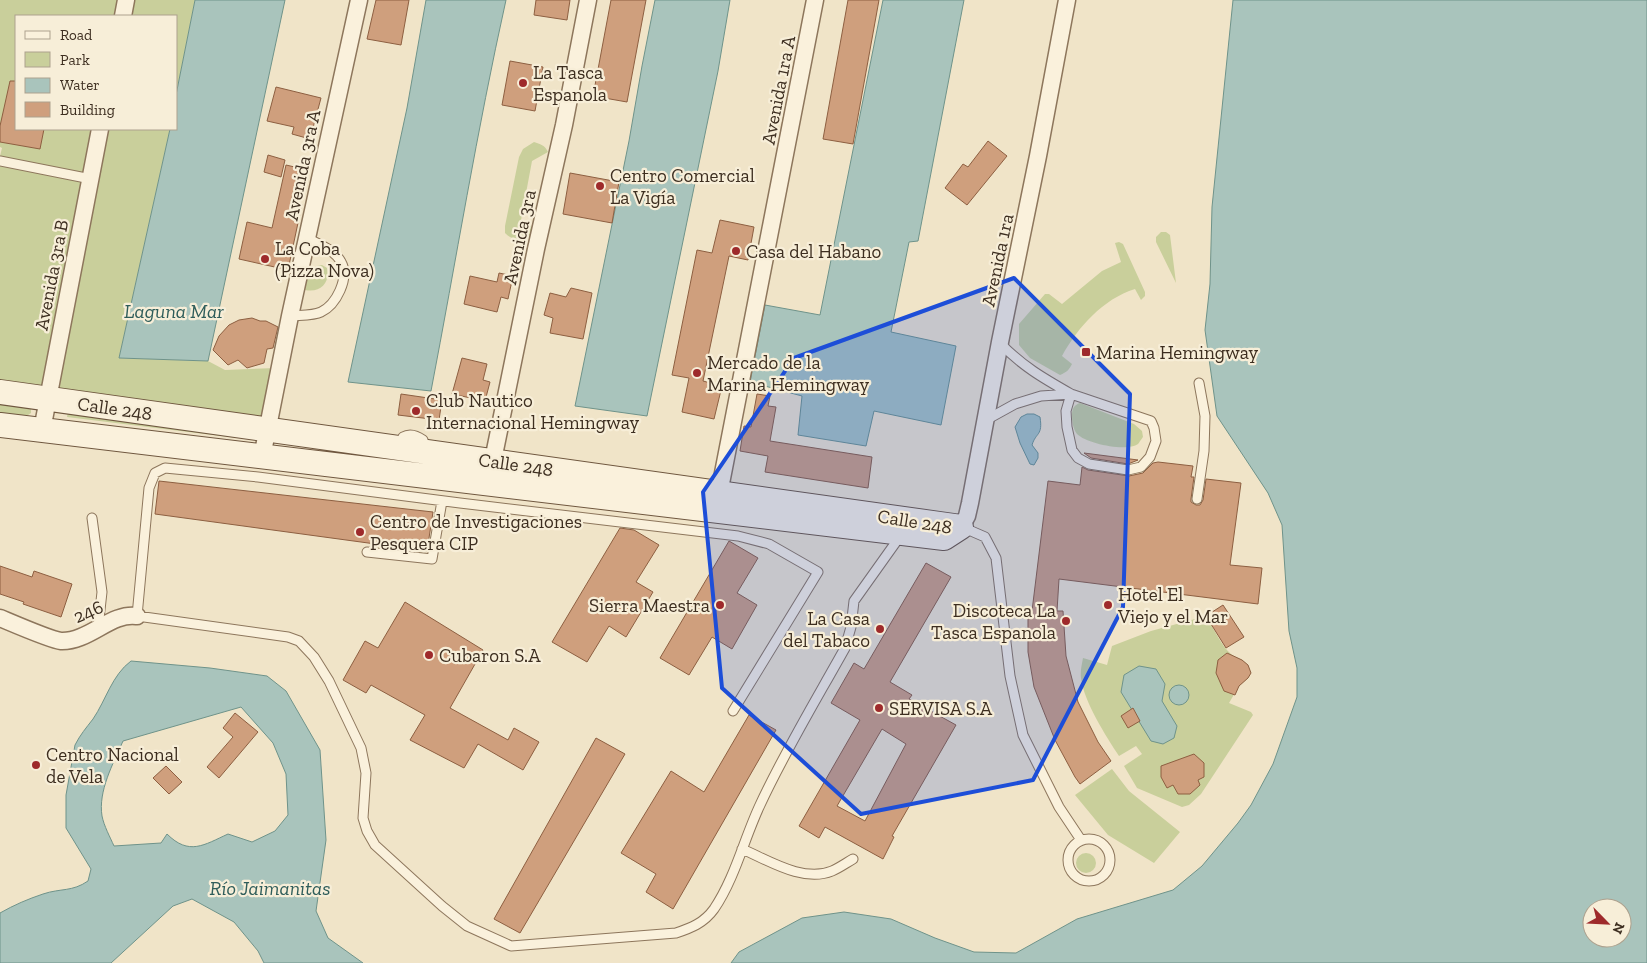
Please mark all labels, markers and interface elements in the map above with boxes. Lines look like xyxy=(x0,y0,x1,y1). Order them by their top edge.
legend xyxy=(15,15,178,130)
text: Road xyxy=(60,26,93,44)
street label: Avenida 1ra A xyxy=(757,33,800,146)
text: Park xyxy=(60,51,90,69)
place label: La Tasca Espanola xyxy=(533,61,607,106)
text: Water xyxy=(60,76,100,94)
marker: La Tasca Espanola xyxy=(517,77,529,89)
text: Building xyxy=(60,101,115,119)
street label: Avenida 3ra A xyxy=(280,107,326,222)
place label: Centro Comercial La Vigía xyxy=(610,164,755,209)
marker: Centro Comercial La Vigía xyxy=(594,180,606,192)
street label: Avenida 3ra xyxy=(498,188,541,287)
street label: Avenida 1ra xyxy=(976,212,1019,309)
street label: Avenida 3ra B xyxy=(30,218,73,332)
place label: La Coba (Pizza Nova) xyxy=(275,237,374,282)
place label: Casa del Habano xyxy=(746,240,882,263)
marker: Casa del Habano xyxy=(730,245,742,257)
marker: La Coba (Pizza Nova) xyxy=(259,253,271,265)
water label: Laguna Mar xyxy=(124,299,224,323)
place label: Marina Hemingway xyxy=(1096,341,1259,364)
marker: Marina Hemingway xyxy=(1080,346,1092,358)
place label: Mercado de la Marina Hemingway xyxy=(707,351,870,396)
marker: Mercado de la Marina Hemingway xyxy=(691,367,703,379)
place label: Club Nautico Internacional Hemingway xyxy=(426,389,639,434)
street label: Calle 248 xyxy=(76,392,154,425)
marker: Club Nautico Internacional Hemingway xyxy=(410,405,422,417)
street label: Calle 248 xyxy=(477,448,555,481)
street label: Calle 248 xyxy=(876,504,954,539)
place label: Centro de Investigaciones Pesquera CIP xyxy=(370,510,582,555)
marker: Centro de Investigaciones Pesquera CIP xyxy=(354,526,366,538)
place label: Hotel El Viejo y el Mar xyxy=(1117,583,1228,628)
place label: Sierra Maestra xyxy=(589,594,710,617)
street label: 246 xyxy=(70,595,107,628)
marker: Sierra Maestra xyxy=(714,599,726,611)
place label: Discoteca La Tasca Espanola xyxy=(931,599,1056,644)
marker: Hotel El Viejo y el Mar xyxy=(1102,599,1114,611)
place label: La Casa del Tabaco xyxy=(783,607,870,652)
marker: Discoteca La Tasca Espanola xyxy=(1060,615,1072,627)
marker: La Casa del Tabaco xyxy=(874,623,886,635)
place label: Cubaron S.A xyxy=(439,644,541,667)
marker: Cubaron S.A xyxy=(423,649,435,661)
place label: SERVISA S.A xyxy=(889,697,993,720)
marker: SERVISA S.A xyxy=(873,702,885,714)
place label: Centro Nacional de Vela xyxy=(46,743,179,788)
marker: Centro Nacional de Vela xyxy=(30,759,42,771)
water label: Río Jaimanitas xyxy=(209,876,331,900)
north arrow xyxy=(1582,898,1632,948)
text: N xyxy=(1608,920,1628,937)

